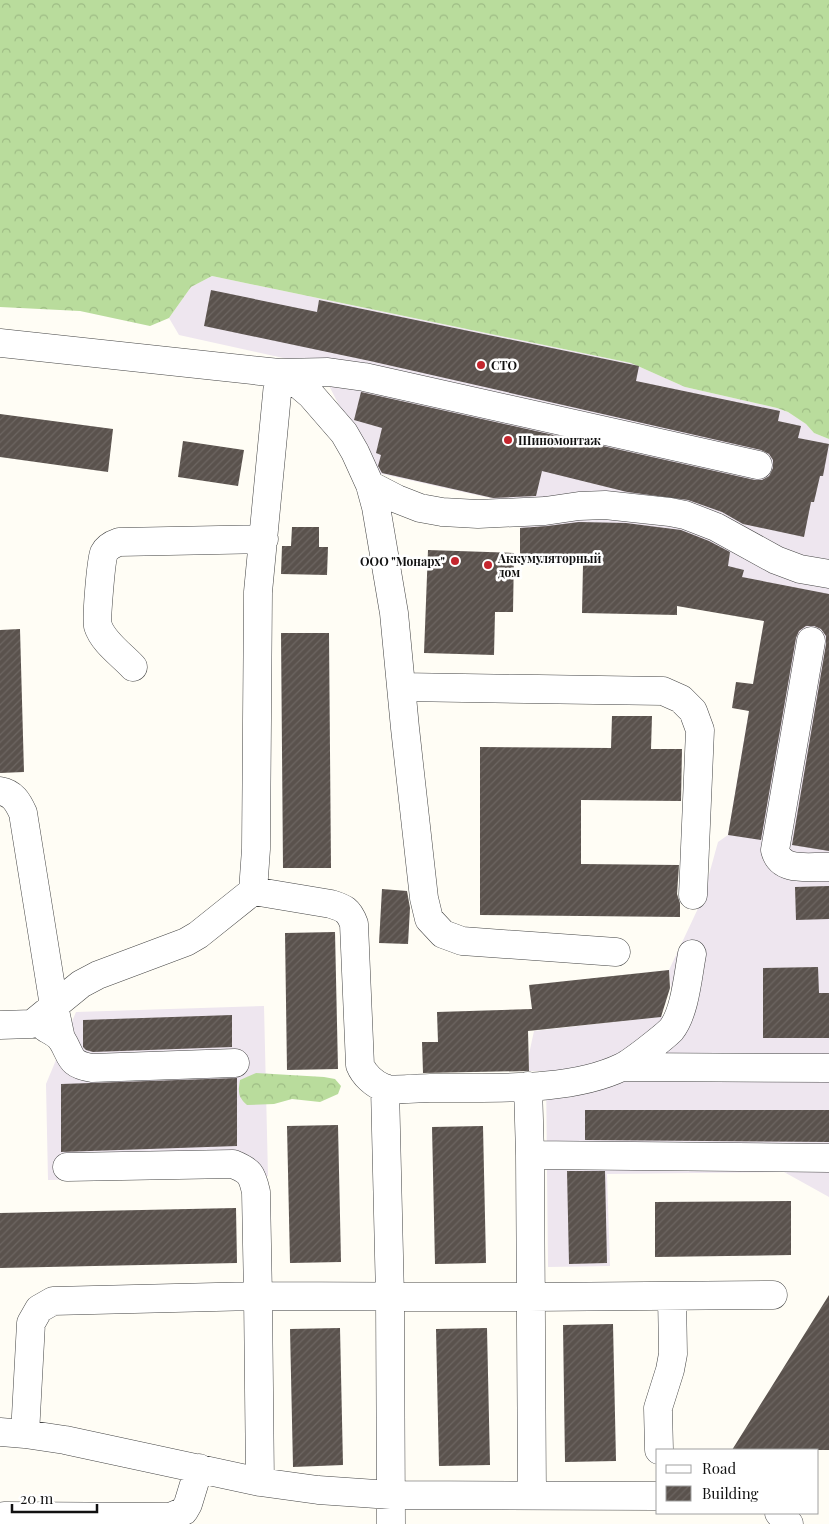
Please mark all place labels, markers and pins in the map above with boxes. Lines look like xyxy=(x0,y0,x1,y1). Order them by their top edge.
place label: СТО xyxy=(491,357,517,373)
marker: СТО xyxy=(475,359,487,371)
place label: Шиномонтаж xyxy=(518,432,601,448)
marker: Шиномонтаж xyxy=(502,434,514,446)
place label: Аккумуляторный дом xyxy=(497,550,602,580)
place label: ООО "Монарх" xyxy=(360,553,445,569)
marker: ООО "Монарх" xyxy=(449,555,461,567)
marker: Аккумуляторный дом xyxy=(482,559,494,571)

